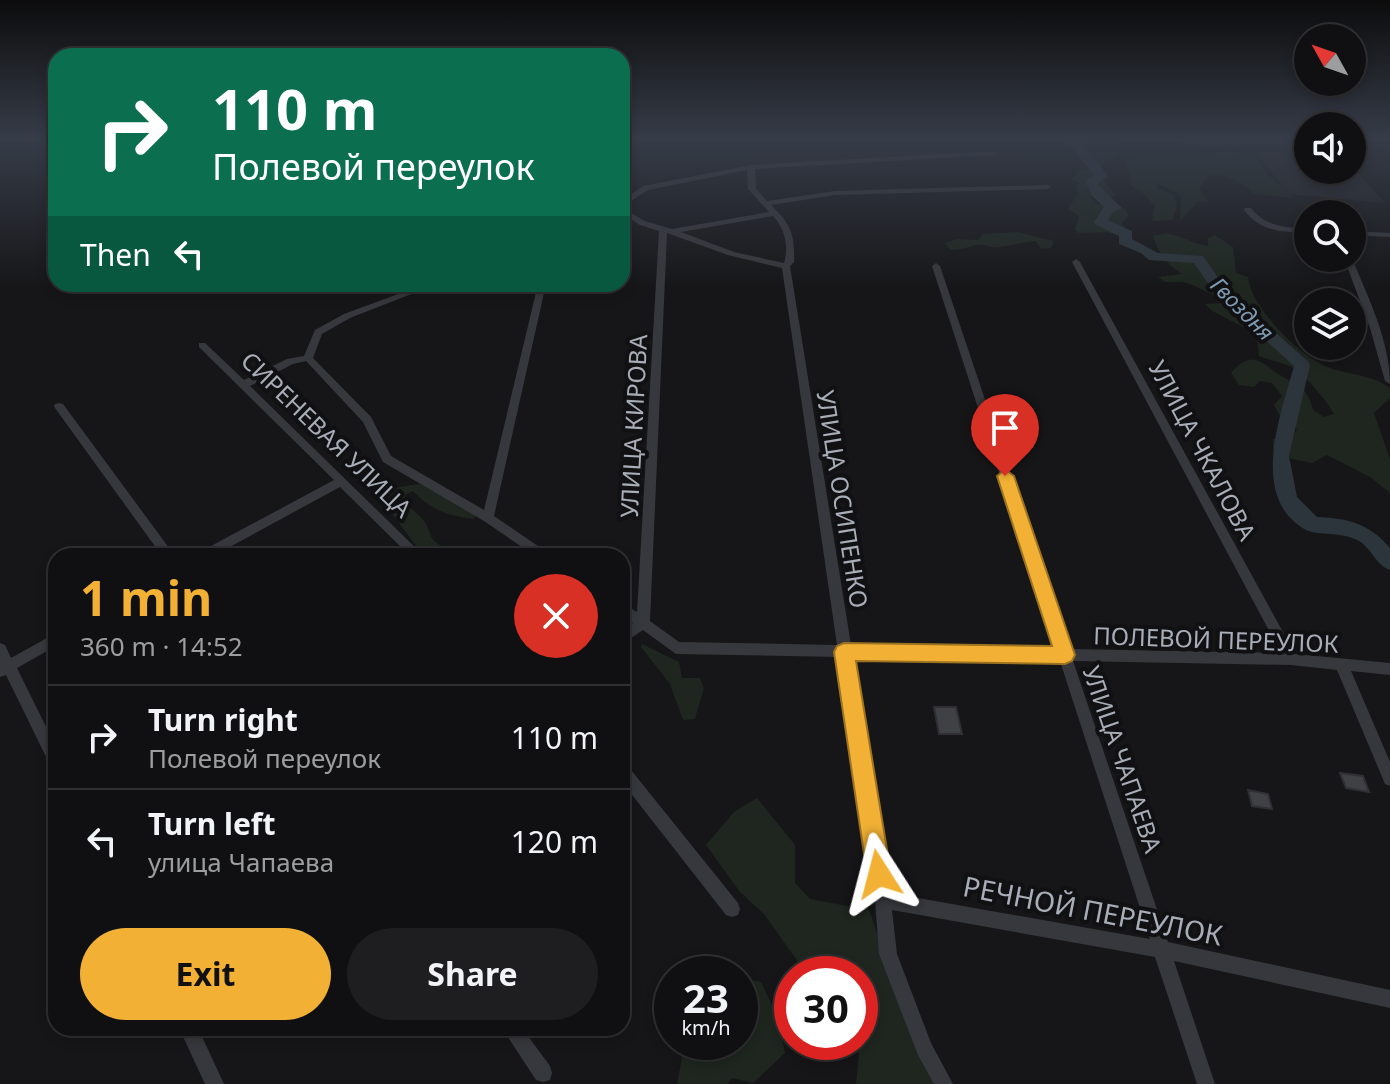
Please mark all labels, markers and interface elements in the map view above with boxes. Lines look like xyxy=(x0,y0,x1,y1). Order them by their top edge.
north arrow xyxy=(1294,24,1366,96)
map controls xyxy=(1294,24,1366,360)
text: 110 m xyxy=(212,70,377,146)
icon: right xyxy=(80,80,184,184)
button: sound xyxy=(1294,112,1366,184)
text: Полевой переулок xyxy=(212,142,535,191)
button: search xyxy=(1294,200,1366,272)
icon: left xyxy=(167,232,211,276)
text: Then xyxy=(80,234,151,275)
water label: Гвоздня xyxy=(1205,270,1281,346)
button: layers xyxy=(1294,288,1366,360)
street label: УЛИЦА КИРОВА xyxy=(612,333,654,519)
street label: СИРЕНЕВАЯ УЛИЦА xyxy=(234,344,420,525)
street label: УЛИЦА ЧКАЛОВА xyxy=(1142,354,1265,546)
street label: УЛИЦА ОСИПЕНКО xyxy=(809,388,877,610)
pin xyxy=(971,394,1039,476)
icon: arrive xyxy=(983,406,1027,450)
text: 1 min xyxy=(80,565,212,630)
button: close xyxy=(514,574,598,658)
street label: ПОЛЕВОЙ ПЕРЕУЛОК xyxy=(1093,618,1339,660)
text: 360 m · 14:52 xyxy=(80,628,243,664)
street label: УЛИЦА ЧАПАЕВА xyxy=(1076,661,1171,857)
text: Turn right xyxy=(148,699,298,740)
icon: right xyxy=(80,715,124,759)
text: 110 m xyxy=(511,717,598,758)
text: Полевой переулок xyxy=(148,740,381,776)
text: Turn left xyxy=(148,803,276,844)
icon: left xyxy=(80,819,124,863)
text: 120 m xyxy=(511,821,598,862)
position arrow xyxy=(837,832,921,916)
text: улица Чапаева xyxy=(148,844,334,880)
street label: РЕЧНОЙ ПЕРЕУЛОК xyxy=(960,866,1226,954)
button: Exit xyxy=(80,928,331,1020)
button: Share xyxy=(347,928,598,1020)
speed limit sign: 30 xyxy=(774,956,878,1060)
text: 23 xyxy=(683,970,729,1025)
text: km/h xyxy=(681,1014,731,1041)

